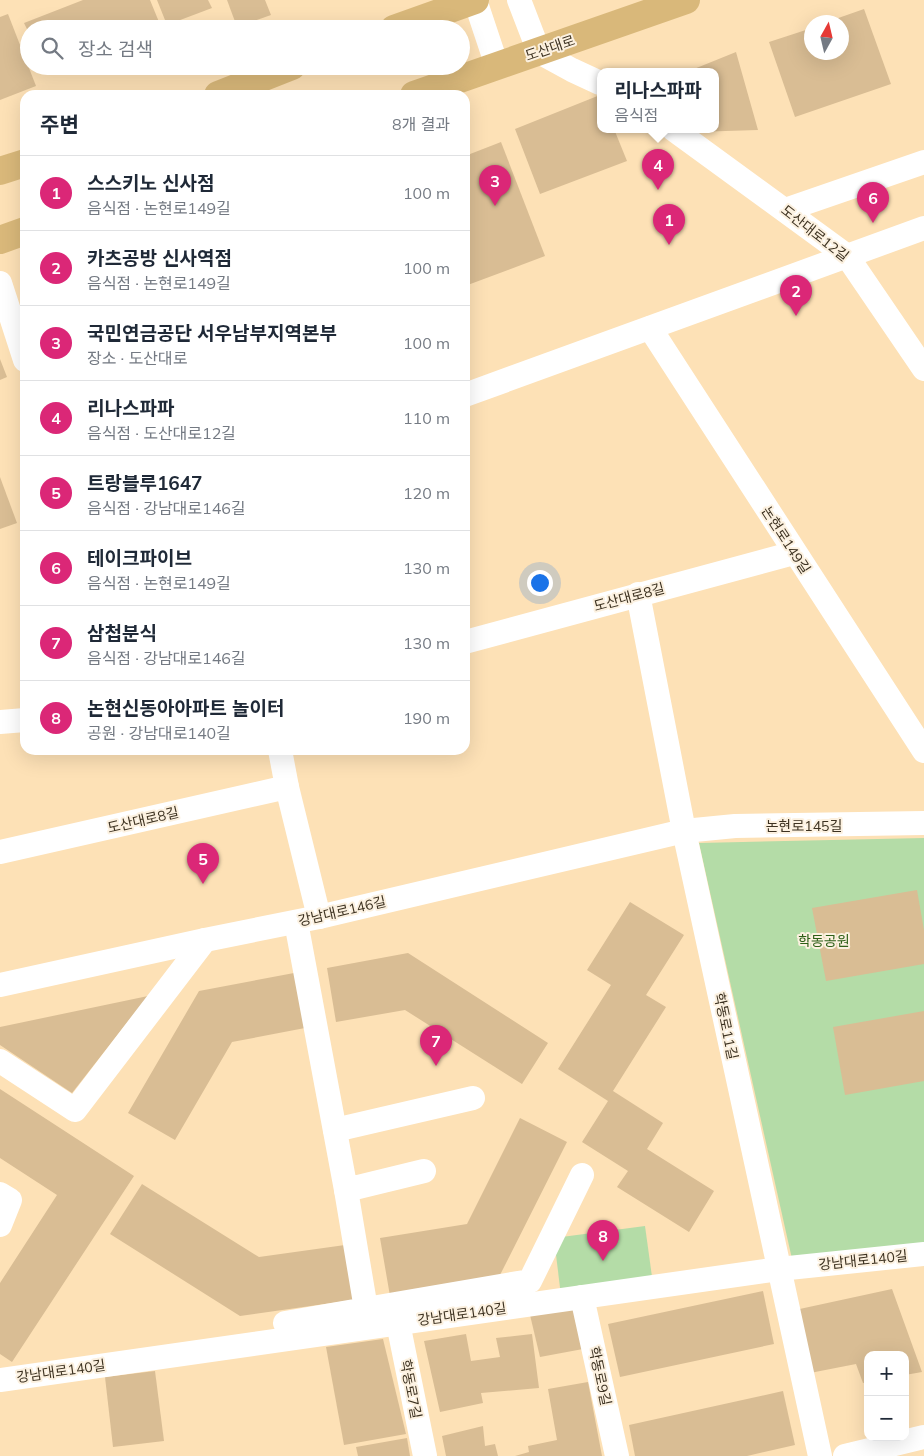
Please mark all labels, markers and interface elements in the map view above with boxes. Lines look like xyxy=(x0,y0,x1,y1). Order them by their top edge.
north arrow xyxy=(804,15,849,60)
search box xyxy=(20,20,470,75)
street label: 도산대로 xyxy=(523,31,577,65)
icon: search xyxy=(38,34,66,62)
text: 장소 검색 xyxy=(78,37,153,61)
popup xyxy=(597,68,719,133)
text: 리나스파파 xyxy=(614,78,702,102)
text: 음식점 xyxy=(614,105,658,125)
text: 주변 xyxy=(40,111,79,137)
text: 8개 결과 xyxy=(392,114,450,134)
pin: 4 xyxy=(642,149,674,190)
pin: 3 xyxy=(479,165,511,206)
text: 스스키노 신사점 xyxy=(87,171,215,195)
pin: 6 xyxy=(857,182,889,223)
text: 1 xyxy=(51,183,61,203)
text: 100 m xyxy=(403,183,450,203)
text: 음식점 · 논현로149길 xyxy=(87,198,231,218)
street label: 도산대로12길 xyxy=(777,201,853,265)
pin: 1 xyxy=(653,204,685,245)
text: 카츠공방 신사역점 xyxy=(87,246,232,270)
text: 2 xyxy=(51,258,61,278)
text: 100 m xyxy=(403,258,450,278)
text: 음식점 · 논현로149길 xyxy=(87,273,231,293)
pin: 2 xyxy=(780,275,812,316)
text: 국민연금공단 서우남부지역본부 xyxy=(87,321,337,345)
text: 3 xyxy=(51,333,61,353)
text: 100 m xyxy=(403,333,450,353)
text: 장소 · 도산대로 xyxy=(87,348,187,368)
text: 리나스파파 xyxy=(87,396,174,420)
text: 4 xyxy=(51,408,61,428)
text: 110 m xyxy=(403,408,450,428)
text: 음식점 · 도산대로12길 xyxy=(87,423,236,443)
text: 트랑블루1647 xyxy=(87,471,203,495)
text: 5 xyxy=(51,483,61,503)
text: 120 m xyxy=(403,483,450,503)
text: 음식점 · 강남대로146길 xyxy=(87,498,246,518)
street label: 논현로149길 xyxy=(758,503,814,577)
text: 테이크파이브 xyxy=(87,546,192,570)
text: 6 xyxy=(51,558,61,578)
text: 130 m xyxy=(403,558,450,578)
your location xyxy=(527,570,553,596)
text: 음식점 · 논현로149길 xyxy=(87,573,231,593)
street label: 도산대로8길 xyxy=(592,579,666,615)
text: 삼첩분식 xyxy=(87,621,157,645)
text: 7 xyxy=(51,633,61,653)
text: 130 m xyxy=(403,633,450,653)
text: 음식점 · 강남대로146길 xyxy=(87,648,246,668)
text: 논현신동아아파트 놀이터 xyxy=(87,696,285,720)
text: 8 xyxy=(51,708,61,728)
text: 190 m xyxy=(403,708,450,728)
text: 공원 · 강남대로140길 xyxy=(87,723,231,743)
street label: 도산대로8길 xyxy=(106,803,180,837)
street label: 논현로145길 xyxy=(766,817,842,835)
pin: 5 xyxy=(187,843,219,884)
street label: 강남대로146길 xyxy=(296,892,388,930)
park label: 학동공원 xyxy=(798,932,850,950)
street label: 학동로11길 xyxy=(710,991,742,1061)
pin: 7 xyxy=(420,1025,452,1066)
pin: 8 xyxy=(587,1220,619,1261)
street label: 강남대로140길 xyxy=(818,1246,908,1274)
street label: 강남대로140길 xyxy=(416,1299,508,1329)
street label: 학동로9길 xyxy=(585,1345,615,1407)
map controls xyxy=(864,1351,909,1441)
button: + xyxy=(864,1351,909,1396)
street label: 강남대로140길 xyxy=(15,1356,107,1386)
street label: 학동로7길 xyxy=(396,1358,426,1420)
button: − xyxy=(864,1396,909,1441)

